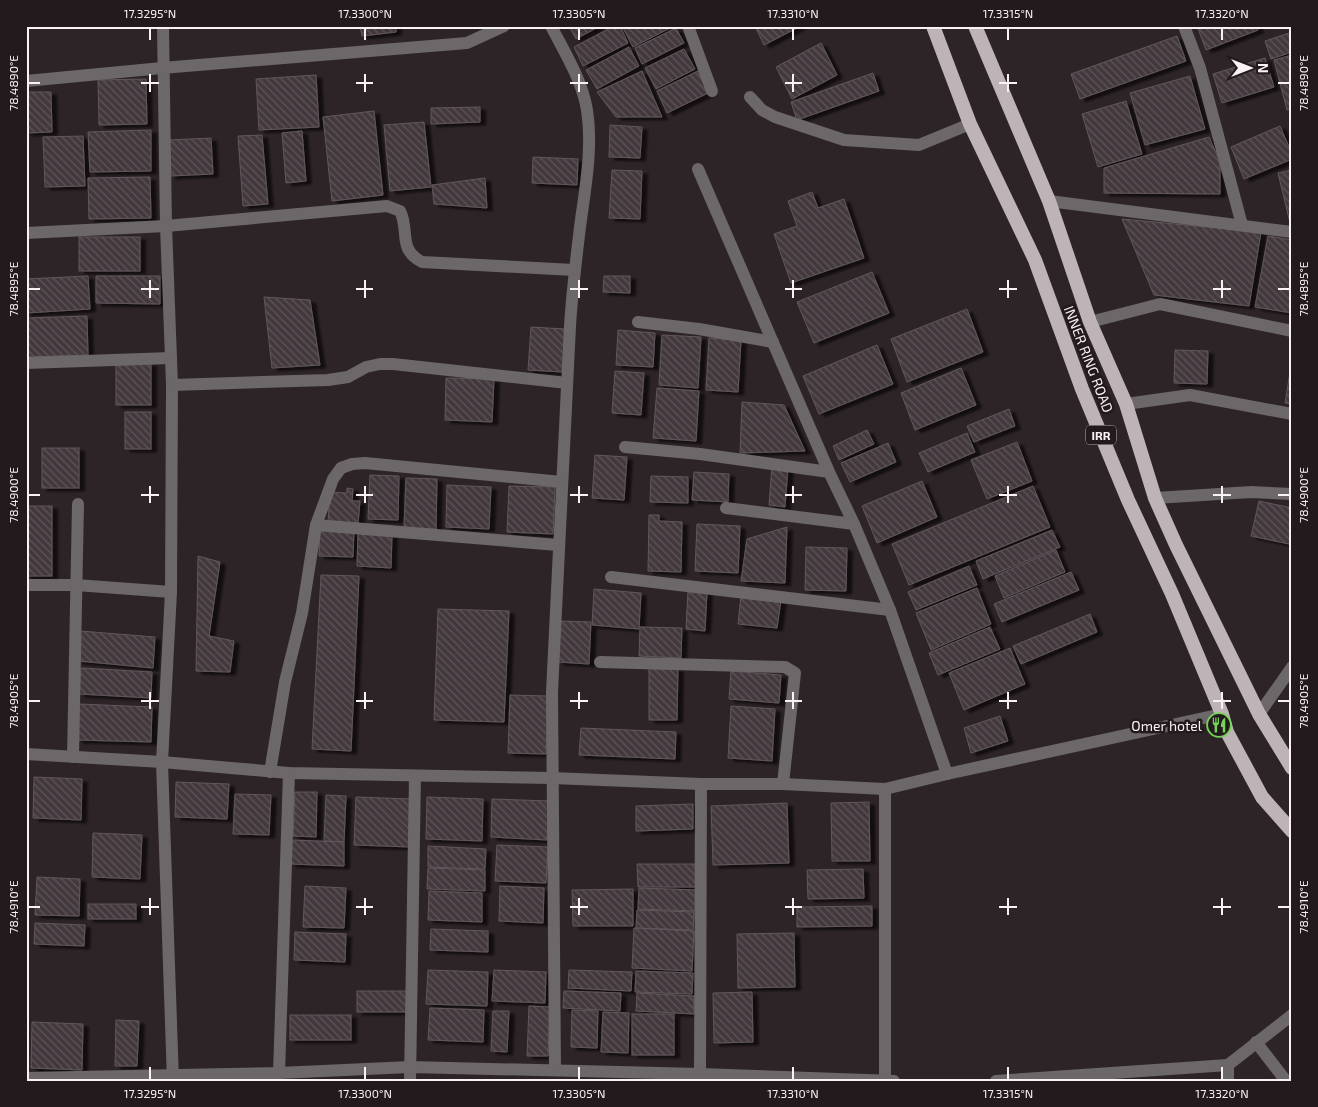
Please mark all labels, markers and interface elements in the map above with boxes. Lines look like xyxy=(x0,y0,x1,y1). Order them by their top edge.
text: 17.3295°N xyxy=(124,6,176,20)
text: 17.3300°N xyxy=(338,6,392,20)
text: 17.3305°N xyxy=(553,6,605,20)
text: 17.3310°N xyxy=(767,6,819,20)
text: 17.3315°N xyxy=(983,6,1033,20)
text: 17.3320°N xyxy=(1195,6,1249,20)
north arrow xyxy=(1226,42,1276,92)
text: 78.4890°E xyxy=(6,55,20,111)
text: 78.4890°E xyxy=(1296,55,1310,111)
text: N xyxy=(1255,63,1272,73)
text: 78.4895°E xyxy=(6,261,20,317)
text: 78.4895°E xyxy=(1296,261,1310,317)
street label: INNER RING ROAD xyxy=(1061,303,1117,415)
road number: IRR xyxy=(1086,426,1116,444)
text: 78.4900°E xyxy=(6,467,20,523)
text: 78.4900°E xyxy=(1296,467,1310,523)
text: 78.4905°E xyxy=(6,673,20,729)
text: 78.4905°E xyxy=(1296,673,1310,729)
restaurant icon: Omer hotel xyxy=(1206,712,1232,738)
place label: Omer hotel xyxy=(1131,717,1203,734)
text: 78.4910°E xyxy=(6,880,20,934)
text: 78.4910°E xyxy=(1296,880,1310,934)
text: 17.3295°N xyxy=(124,1086,176,1100)
text: 17.3300°N xyxy=(338,1086,392,1100)
text: 17.3305°N xyxy=(553,1086,605,1100)
text: 17.3310°N xyxy=(767,1086,819,1100)
text: 17.3315°N xyxy=(983,1086,1033,1100)
text: 17.3320°N xyxy=(1195,1086,1249,1100)

